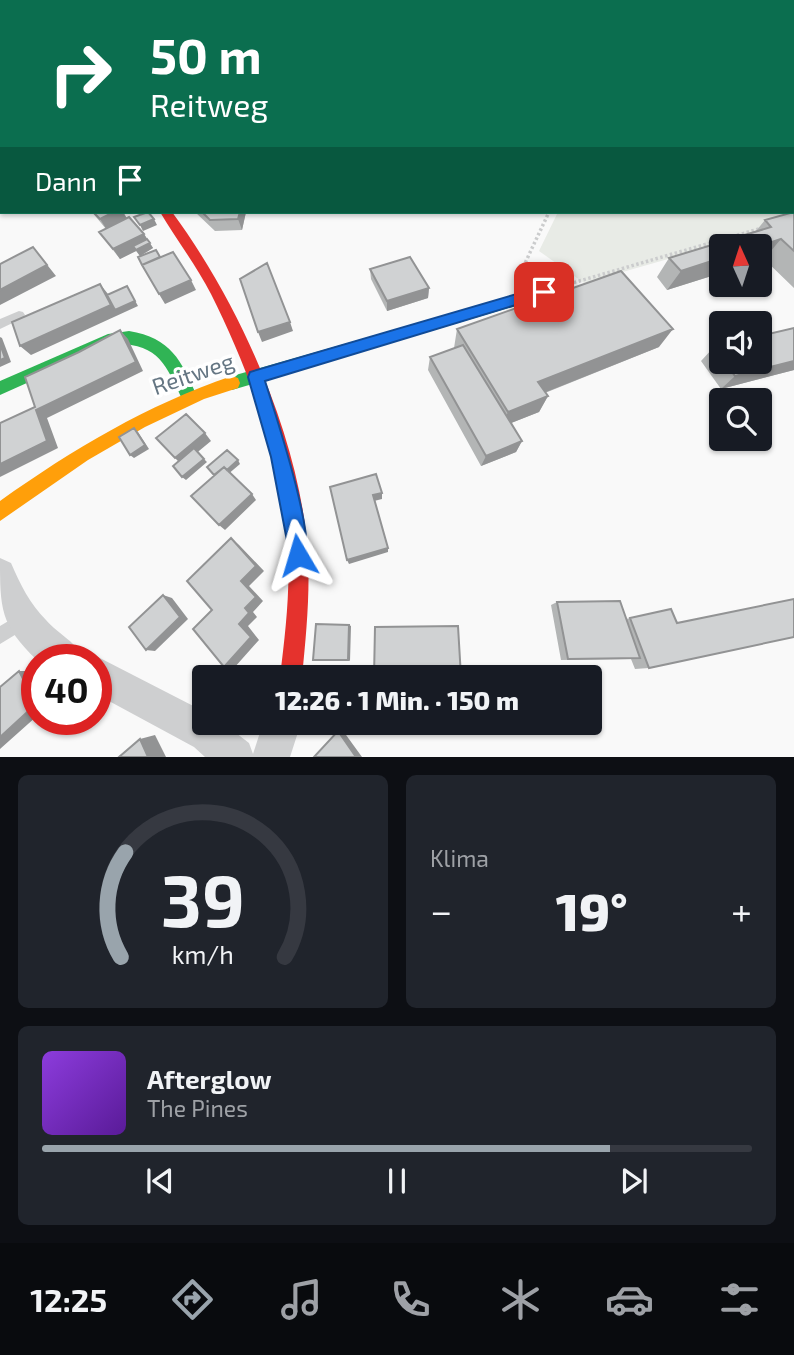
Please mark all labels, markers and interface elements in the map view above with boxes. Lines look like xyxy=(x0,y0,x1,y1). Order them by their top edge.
text: 50 m xyxy=(150,25,262,84)
icon: right xyxy=(35,28,126,119)
text: Reitweg xyxy=(150,85,268,123)
icon: arrive xyxy=(111,161,149,199)
text: Dann xyxy=(35,165,97,196)
north arrow xyxy=(709,234,772,298)
map controls xyxy=(709,234,772,451)
pin xyxy=(514,262,574,322)
icon: arrive xyxy=(525,273,563,311)
button: sound xyxy=(709,311,772,374)
street label: Reitweg xyxy=(148,346,238,400)
button: search xyxy=(709,388,772,451)
position arrow xyxy=(261,518,335,592)
speed limit sign: 40 xyxy=(21,644,112,735)
text: 12:26 · 1 Min. · 150 m xyxy=(275,684,519,715)
text: Klima xyxy=(430,844,489,872)
text: 39 xyxy=(161,855,245,943)
text: 19° xyxy=(556,879,628,941)
text: − xyxy=(430,887,452,933)
text: + xyxy=(731,887,752,933)
text: km/h xyxy=(172,939,234,969)
text: Afterglow xyxy=(147,1063,272,1094)
text: The Pines xyxy=(147,1094,248,1122)
icon: previous xyxy=(141,1162,179,1200)
icon: pause xyxy=(378,1162,416,1200)
icon: next xyxy=(615,1162,653,1200)
icon: directions xyxy=(168,1275,217,1324)
icon: music xyxy=(277,1275,326,1324)
icon: phone xyxy=(386,1275,435,1324)
icon: climate xyxy=(496,1275,545,1324)
icon: car xyxy=(605,1275,654,1324)
icon: filters xyxy=(715,1275,764,1324)
text: 12:25 xyxy=(30,1280,107,1318)

